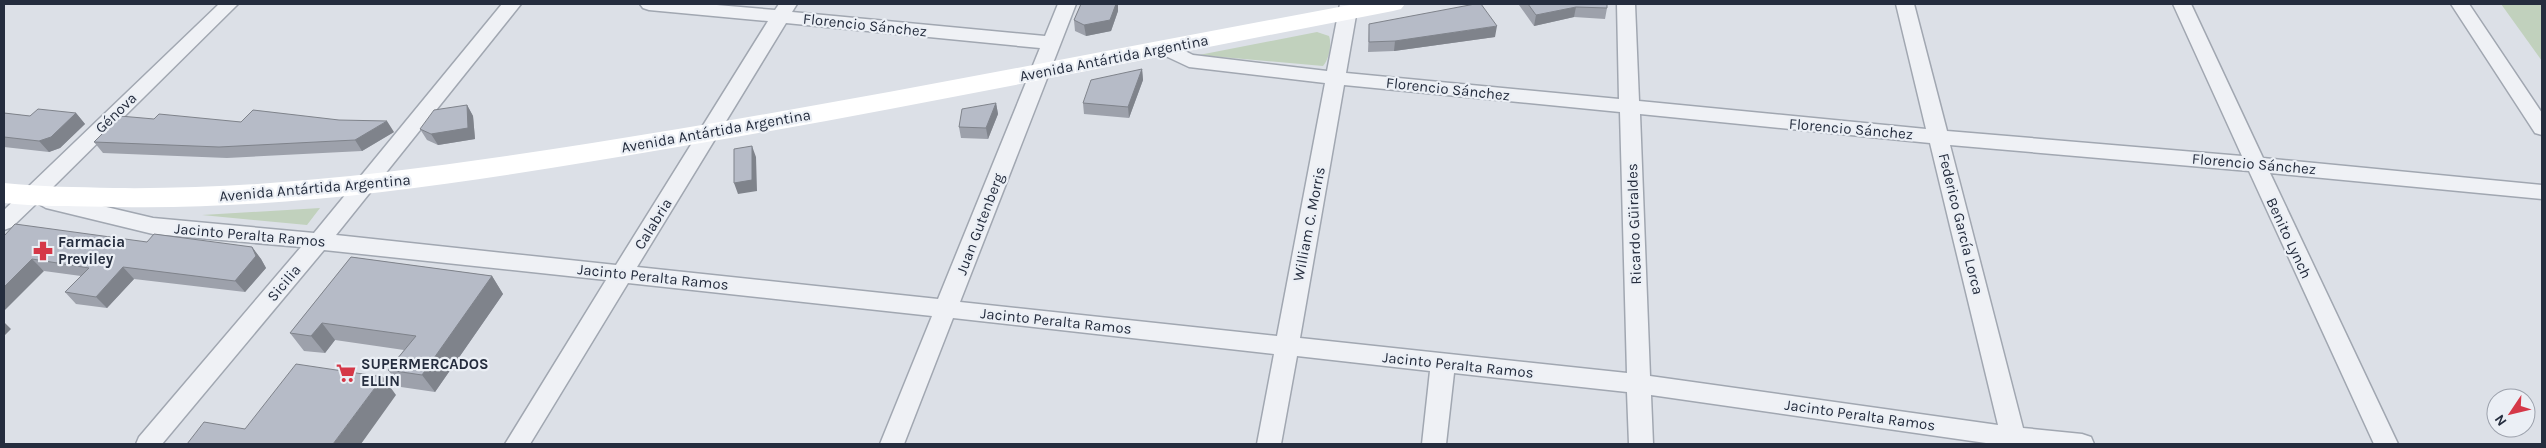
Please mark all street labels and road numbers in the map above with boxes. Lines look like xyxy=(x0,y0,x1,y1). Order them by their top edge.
street label: Florencio Sánchez xyxy=(802,10,928,40)
street label: Avenida Antártida Argentina xyxy=(1018,31,1210,85)
street label: Florencio Sánchez xyxy=(1385,74,1511,104)
street label: Génova xyxy=(92,89,140,137)
street label: Avenida Antártida Argentina xyxy=(620,105,812,157)
street label: Florencio Sánchez xyxy=(1788,115,1914,143)
street label: Florencio Sánchez xyxy=(2191,150,2317,178)
street label: Federico García Lorca xyxy=(1935,151,1987,297)
street label: Ricardo Güiraldes xyxy=(1623,163,1645,285)
street label: William C. Morris xyxy=(1289,165,1329,283)
street label: Juan Gutenberg xyxy=(952,170,1008,277)
street label: Avenida Antártida Argentina xyxy=(219,171,411,205)
street label: Calabria xyxy=(630,195,676,253)
street label: Benito Lynch xyxy=(2262,195,2316,281)
street label: Jacinto Peralta Ramos xyxy=(174,219,326,251)
street label: Jacinto Peralta Ramos xyxy=(577,260,729,294)
street label: Sicilia xyxy=(263,261,305,305)
street label: Jacinto Peralta Ramos xyxy=(980,304,1132,338)
street label: Jacinto Peralta Ramos xyxy=(1382,348,1534,382)
street label: Jacinto Peralta Ramos xyxy=(1784,396,1936,434)

